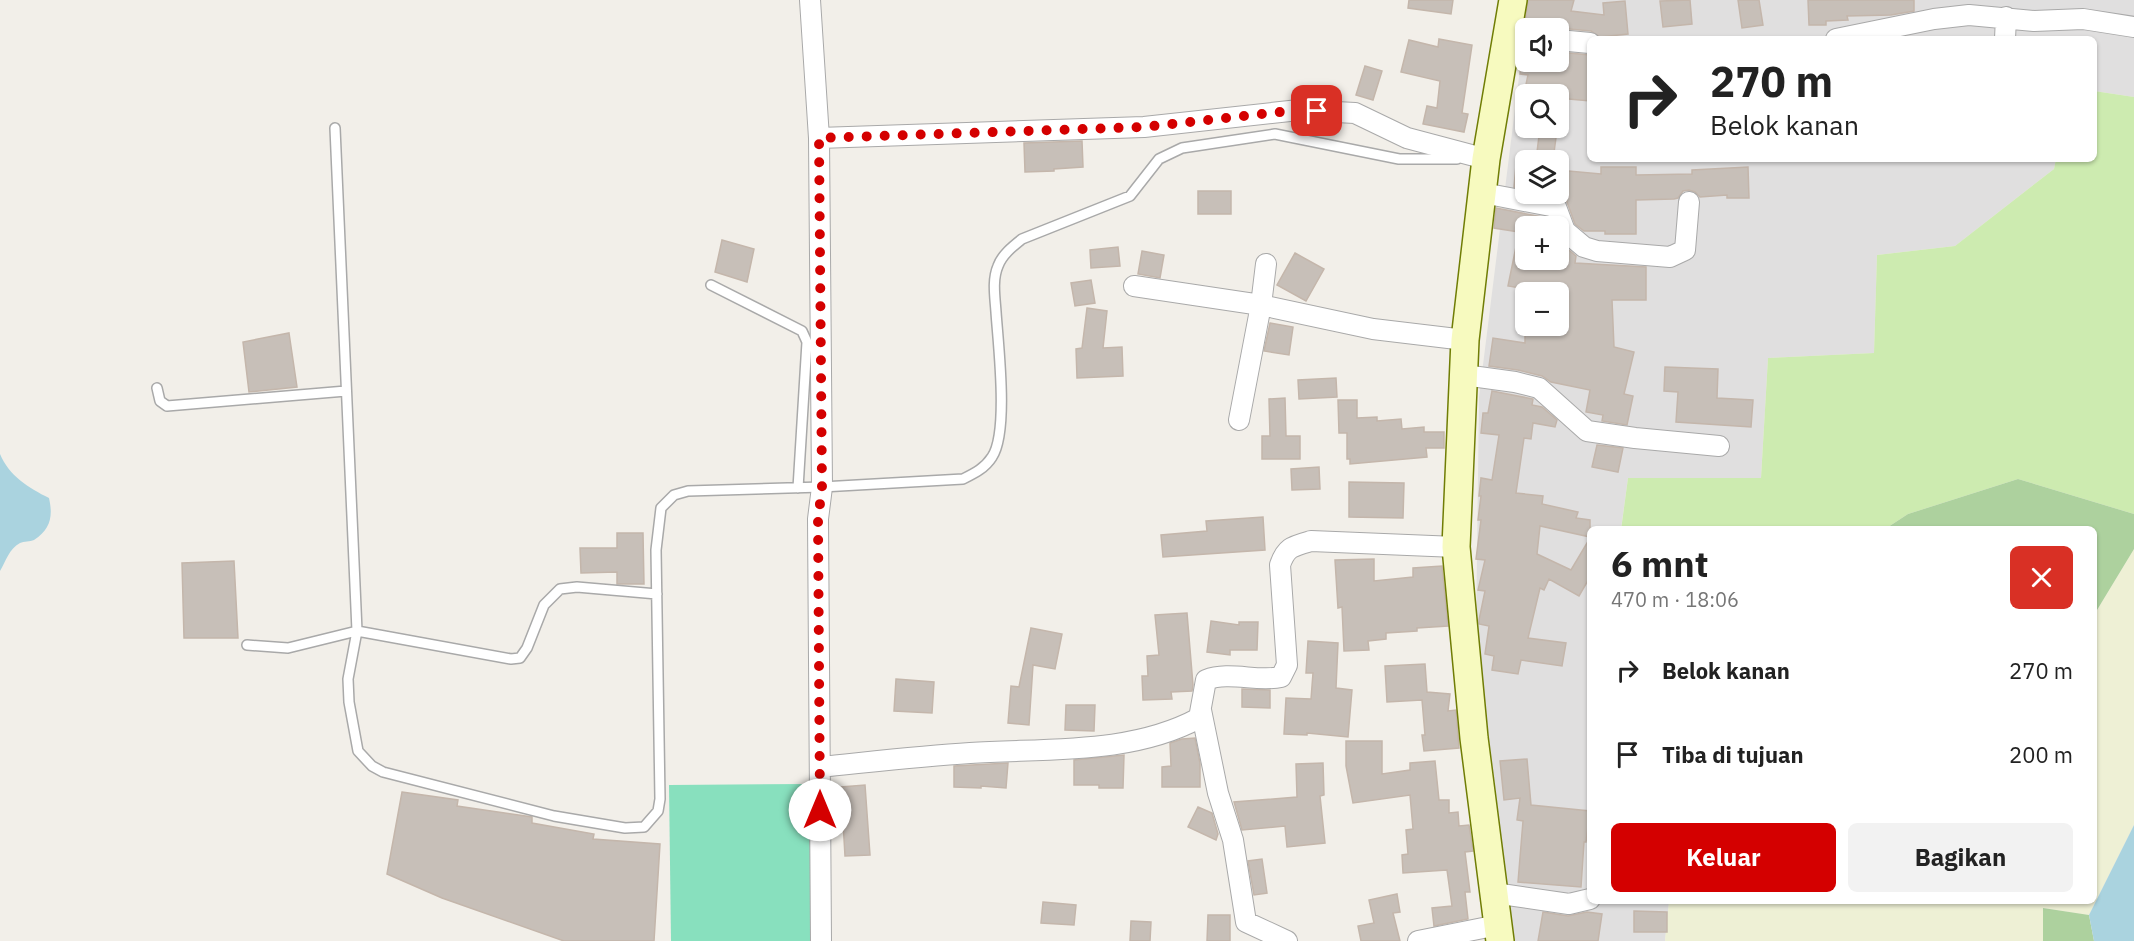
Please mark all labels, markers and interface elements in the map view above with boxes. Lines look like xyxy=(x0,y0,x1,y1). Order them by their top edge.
map controls xyxy=(1515,18,1569,336)
button: sound xyxy=(1515,18,1569,72)
text: 270 m xyxy=(1710,54,1833,109)
icon: right xyxy=(1611,60,1689,138)
button: search xyxy=(1515,84,1569,138)
pin xyxy=(1291,85,1342,136)
icon: arrive xyxy=(1300,94,1333,127)
text: Belok kanan xyxy=(1710,107,1859,142)
button: layers xyxy=(1515,150,1569,204)
button: + xyxy=(1515,216,1569,270)
button: − xyxy=(1515,282,1569,336)
text: 6 mnt xyxy=(1611,540,1709,587)
button: close xyxy=(2010,546,2073,609)
text: 470 m · 18:06 xyxy=(1611,586,1739,613)
icon: right xyxy=(1611,654,1644,687)
text: Belok kanan xyxy=(1662,656,1790,685)
text: 270 m xyxy=(2009,656,2073,685)
icon: arrive xyxy=(1611,738,1644,771)
text: Tiba di tujuan xyxy=(1662,740,1804,769)
text: 200 m xyxy=(2009,740,2073,769)
position arrow xyxy=(788,778,852,842)
button: Keluar xyxy=(1611,823,1836,892)
button: Bagikan xyxy=(1848,823,2073,892)

